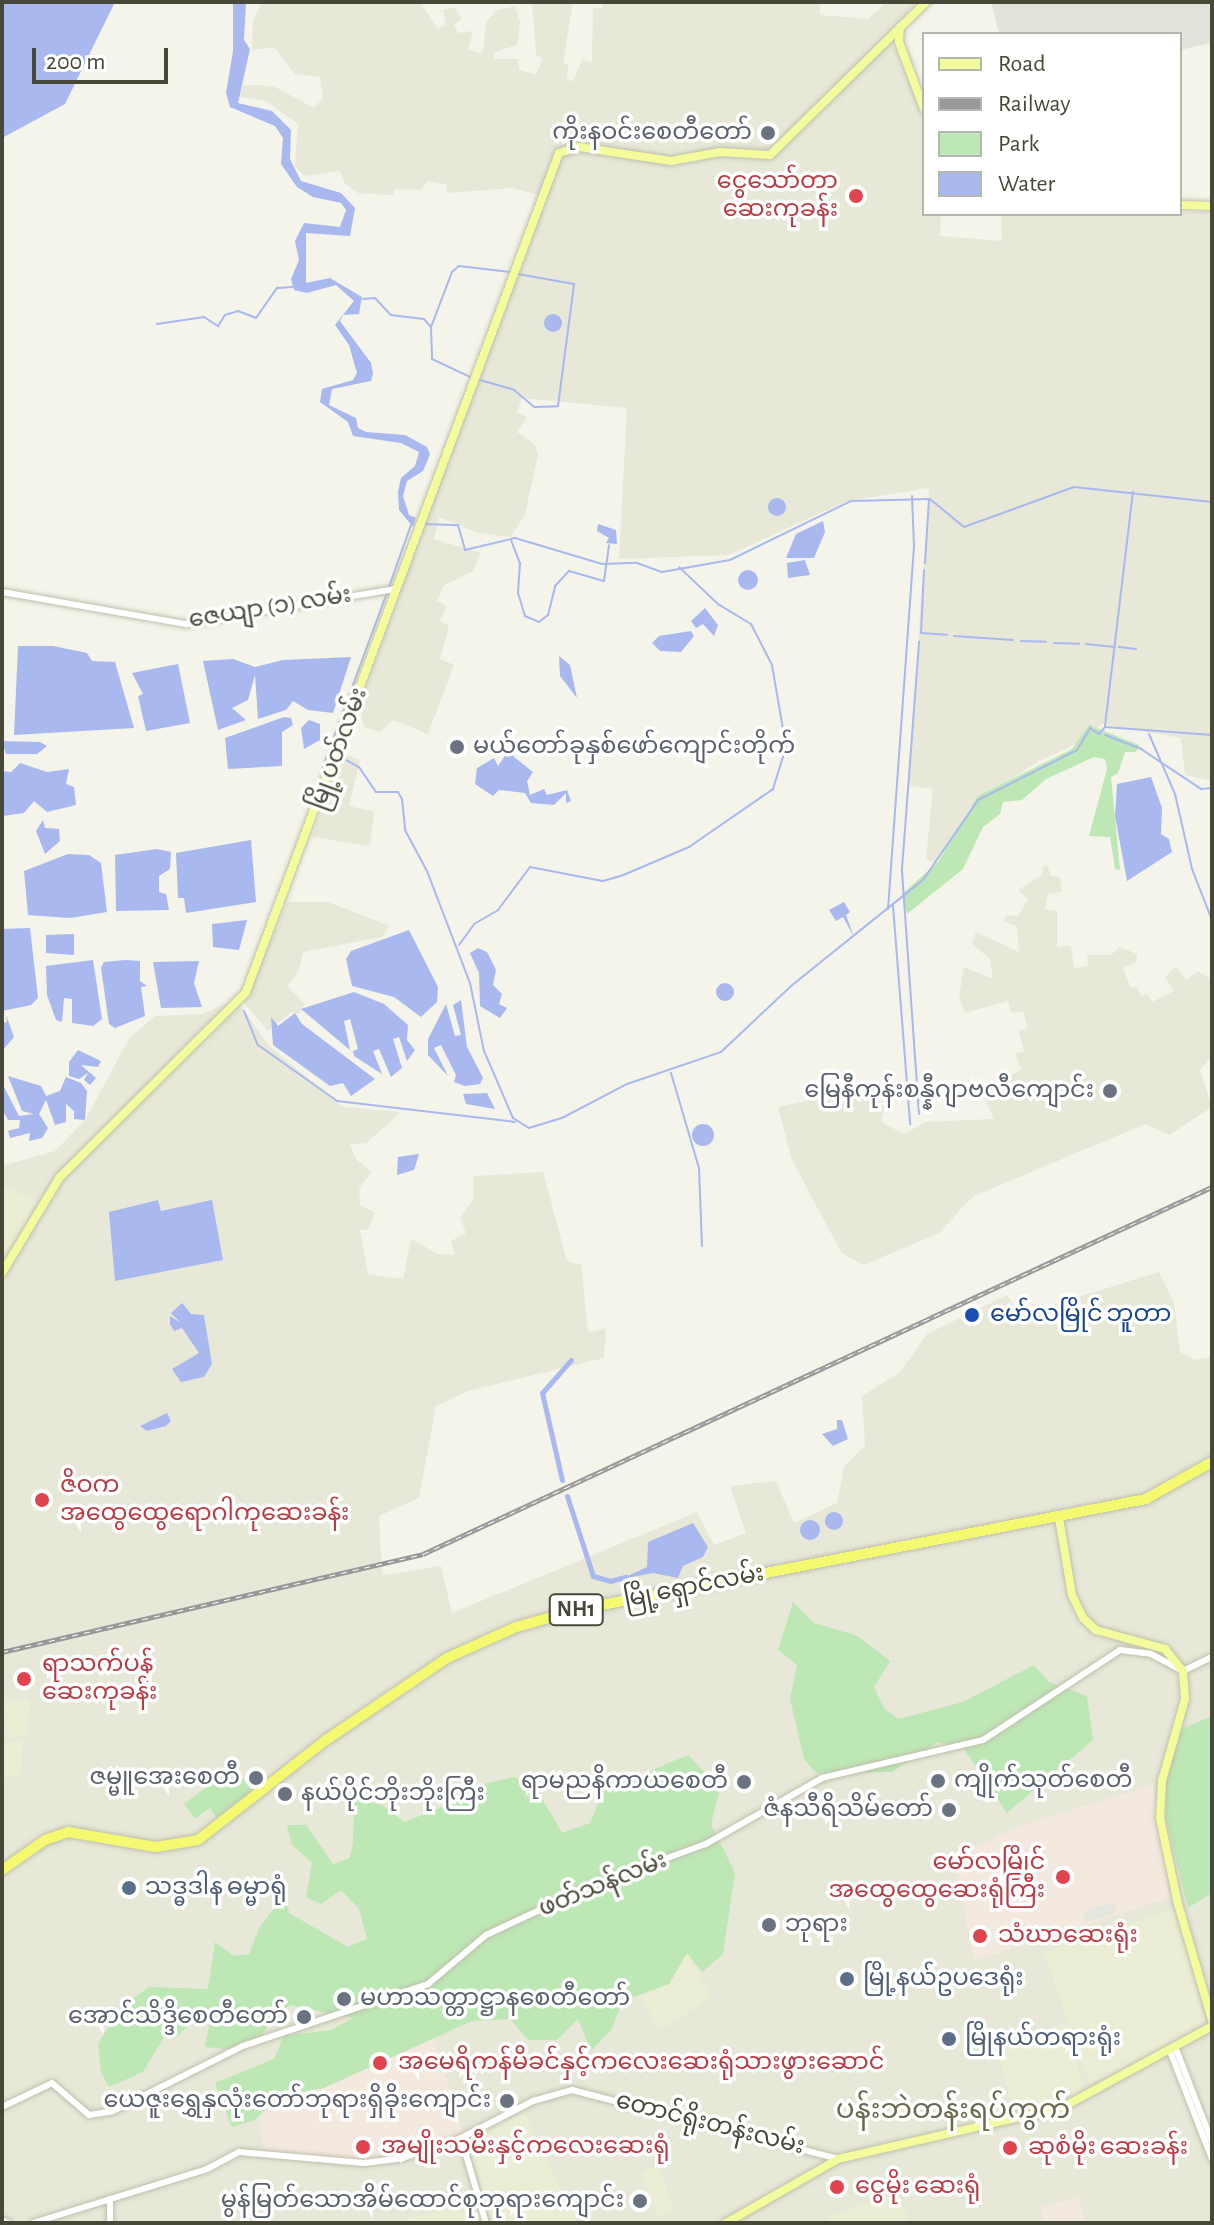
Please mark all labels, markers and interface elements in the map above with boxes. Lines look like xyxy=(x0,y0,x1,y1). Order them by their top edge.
scale bar xyxy=(36,32,172,82)
legend xyxy=(922,32,1182,216)
text: 200 m xyxy=(46,50,105,74)
text: Road xyxy=(998,52,1046,76)
text: Railway xyxy=(998,92,1070,116)
place label: ကိုးနဝင်းစေတီတော် xyxy=(552,119,752,147)
marker: ကိုးနဝင်းစေတီတော် xyxy=(759,124,777,142)
text: Park xyxy=(998,132,1039,156)
place label: ငွေသော်တာ ဆေးကုခန်း xyxy=(717,168,838,224)
text: Water xyxy=(998,172,1055,196)
marker: ငွေသော်တာ ဆေးကုခန်း xyxy=(845,185,867,207)
street label: ဇေယျာ (၁) လမ်း xyxy=(187,581,353,635)
street label: မြို့ပတ်လမ်း xyxy=(304,684,374,814)
place label: မယ်တော်ခုနှစ်ဖော်ကျောင်းတိုက် xyxy=(473,733,795,761)
marker: မယ်တော်ခုနှစ်ဖော်ကျောင်းတိုက် xyxy=(448,738,466,756)
place label: မြေနီကုန်းစန္နီဂျာဗလီကျောင်း xyxy=(804,1077,1094,1105)
marker: မြေနီကုန်းစန္နီဂျာဗလီကျောင်း xyxy=(1101,1082,1119,1100)
place label: မော်လမြိုင် ဘူတာ xyxy=(990,1301,1171,1329)
marker: မော်လမြိုင် ဘူတာ xyxy=(961,1304,983,1326)
place label: ဇိဝက အထွေထွေရောဂါကုဆေးခန်း xyxy=(60,1472,349,1528)
marker: ဇိဝက အထွေထွေရောဂါကုဆေးခန်း xyxy=(31,1489,53,1511)
street label: မြို့ရှောင်လမ်း xyxy=(621,1559,767,1615)
road number: NH1 xyxy=(548,1592,604,1628)
place label: ရာသက်ပန် ဆေးကုခန်း xyxy=(42,1651,157,1707)
marker: ရာသက်ပန် ဆေးကုခန်း xyxy=(13,1668,35,1690)
place label: ဇမ္မူအေးစေတီ xyxy=(90,1764,240,1792)
place label: ကျိုက်သုတ်စေတီ xyxy=(954,1767,1132,1795)
place label: ရာမညနိကာယစေတီ xyxy=(521,1768,728,1796)
marker: ဇမ္မူအေးစေတီ xyxy=(247,1769,265,1787)
marker: ကျိုက်သုတ်စေတီ xyxy=(929,1772,947,1790)
marker: ရာမညနိကာယစေတီ xyxy=(735,1773,753,1791)
place label: နယ်ပိုင်ဘိုးဘိုးကြီး xyxy=(301,1780,485,1808)
marker: နယ်ပိုင်ဘိုးဘိုးကြီး xyxy=(276,1785,294,1803)
place label: ဇံနသီရိသိမ်တော် xyxy=(763,1796,933,1824)
marker: ဇံနသီရိသိမ်တော် xyxy=(940,1801,958,1819)
street label: ဖတ်သန်လမ်း xyxy=(535,1846,671,1924)
place label: မော်လမြိုင် အထွေထွေဆေးရုံကြီး xyxy=(828,1849,1045,1905)
marker: မော်လမြိုင် အထွေထွေဆေးရုံကြီး xyxy=(1052,1866,1074,1888)
place label: သဒ္ဓဒါန ဓမ္မာရုံ xyxy=(145,1874,286,1902)
marker: သဒ္ဓဒါန ဓမ္မာရုံ xyxy=(120,1879,138,1897)
place label: ဘုရား xyxy=(785,1911,848,1939)
marker: ဘုရား xyxy=(760,1916,778,1934)
place label: သံဃာဆေးရုံး xyxy=(998,1922,1138,1950)
marker: သံဃာဆေးရုံး xyxy=(969,1925,991,1947)
place label: မြို့နယ်ဥပဒေရုံး xyxy=(863,1965,1024,1993)
marker: မြို့နယ်ဥပဒေရုံး xyxy=(838,1970,856,1988)
place label: မဟာသတ္တာဋ္ဌာနစေတီတော် xyxy=(360,1985,630,2013)
marker: မဟာသတ္တာဋ္ဌာနစေတီတော် xyxy=(335,1990,353,2008)
place label: အောင်သိဒ္ဒိစေတီတော် xyxy=(68,2003,288,2031)
marker: အောင်သိဒ္ဒိစေတီတော် xyxy=(295,2008,313,2026)
place label: မြိုနယ်တရားရုံး xyxy=(965,2025,1121,2053)
marker: မြိုနယ်တရားရုံး xyxy=(940,2030,958,2048)
place label: အမေရိကန်မိခင်နှင့်ကလေးဆေးရုံသားဖွားဆောင် xyxy=(398,2049,884,2077)
marker: အမေရိကန်မိခင်နှင့်ကလေးဆေးရုံသားဖွားဆောင် xyxy=(369,2052,391,2074)
place label: ယေဇူးရွှေနှလုံးတော်ဘုရားရှိခိုးကျောင်း xyxy=(104,2087,491,2115)
street label: တောင်ရိုးတန်းလမ်း xyxy=(613,2087,807,2161)
marker: ယေဇူးရွှေနှလုံးတော်ဘုရားရှိခိုးကျောင်း xyxy=(498,2092,516,2110)
district label: ပန်းဘဲတန်းရပ်ကွက် xyxy=(836,2093,1070,2127)
place label: အမျိုးသမီးနှင့်ကလေးဆေးရုံ xyxy=(381,2133,670,2161)
place label: ဆုစံမိုး ဆေးခန်း xyxy=(1028,2134,1188,2162)
marker: အမျိုးသမီးနှင့်ကလေးဆေးရုံ xyxy=(352,2136,374,2158)
marker: ဆုစံမိုး ဆေးခန်း xyxy=(999,2137,1021,2159)
place label: ငွေမိုး ဆေးရုံ xyxy=(855,2173,980,2201)
marker: ငွေမိုး ဆေးရုံ xyxy=(826,2176,848,2198)
place label: မွန်မြတ်သောအိမ်ထောင်စုဘုရားကျောင်း xyxy=(221,2187,624,2215)
marker: မွန်မြတ်သောအိမ်ထောင်စုဘုရားကျောင်း xyxy=(631,2192,649,2210)

